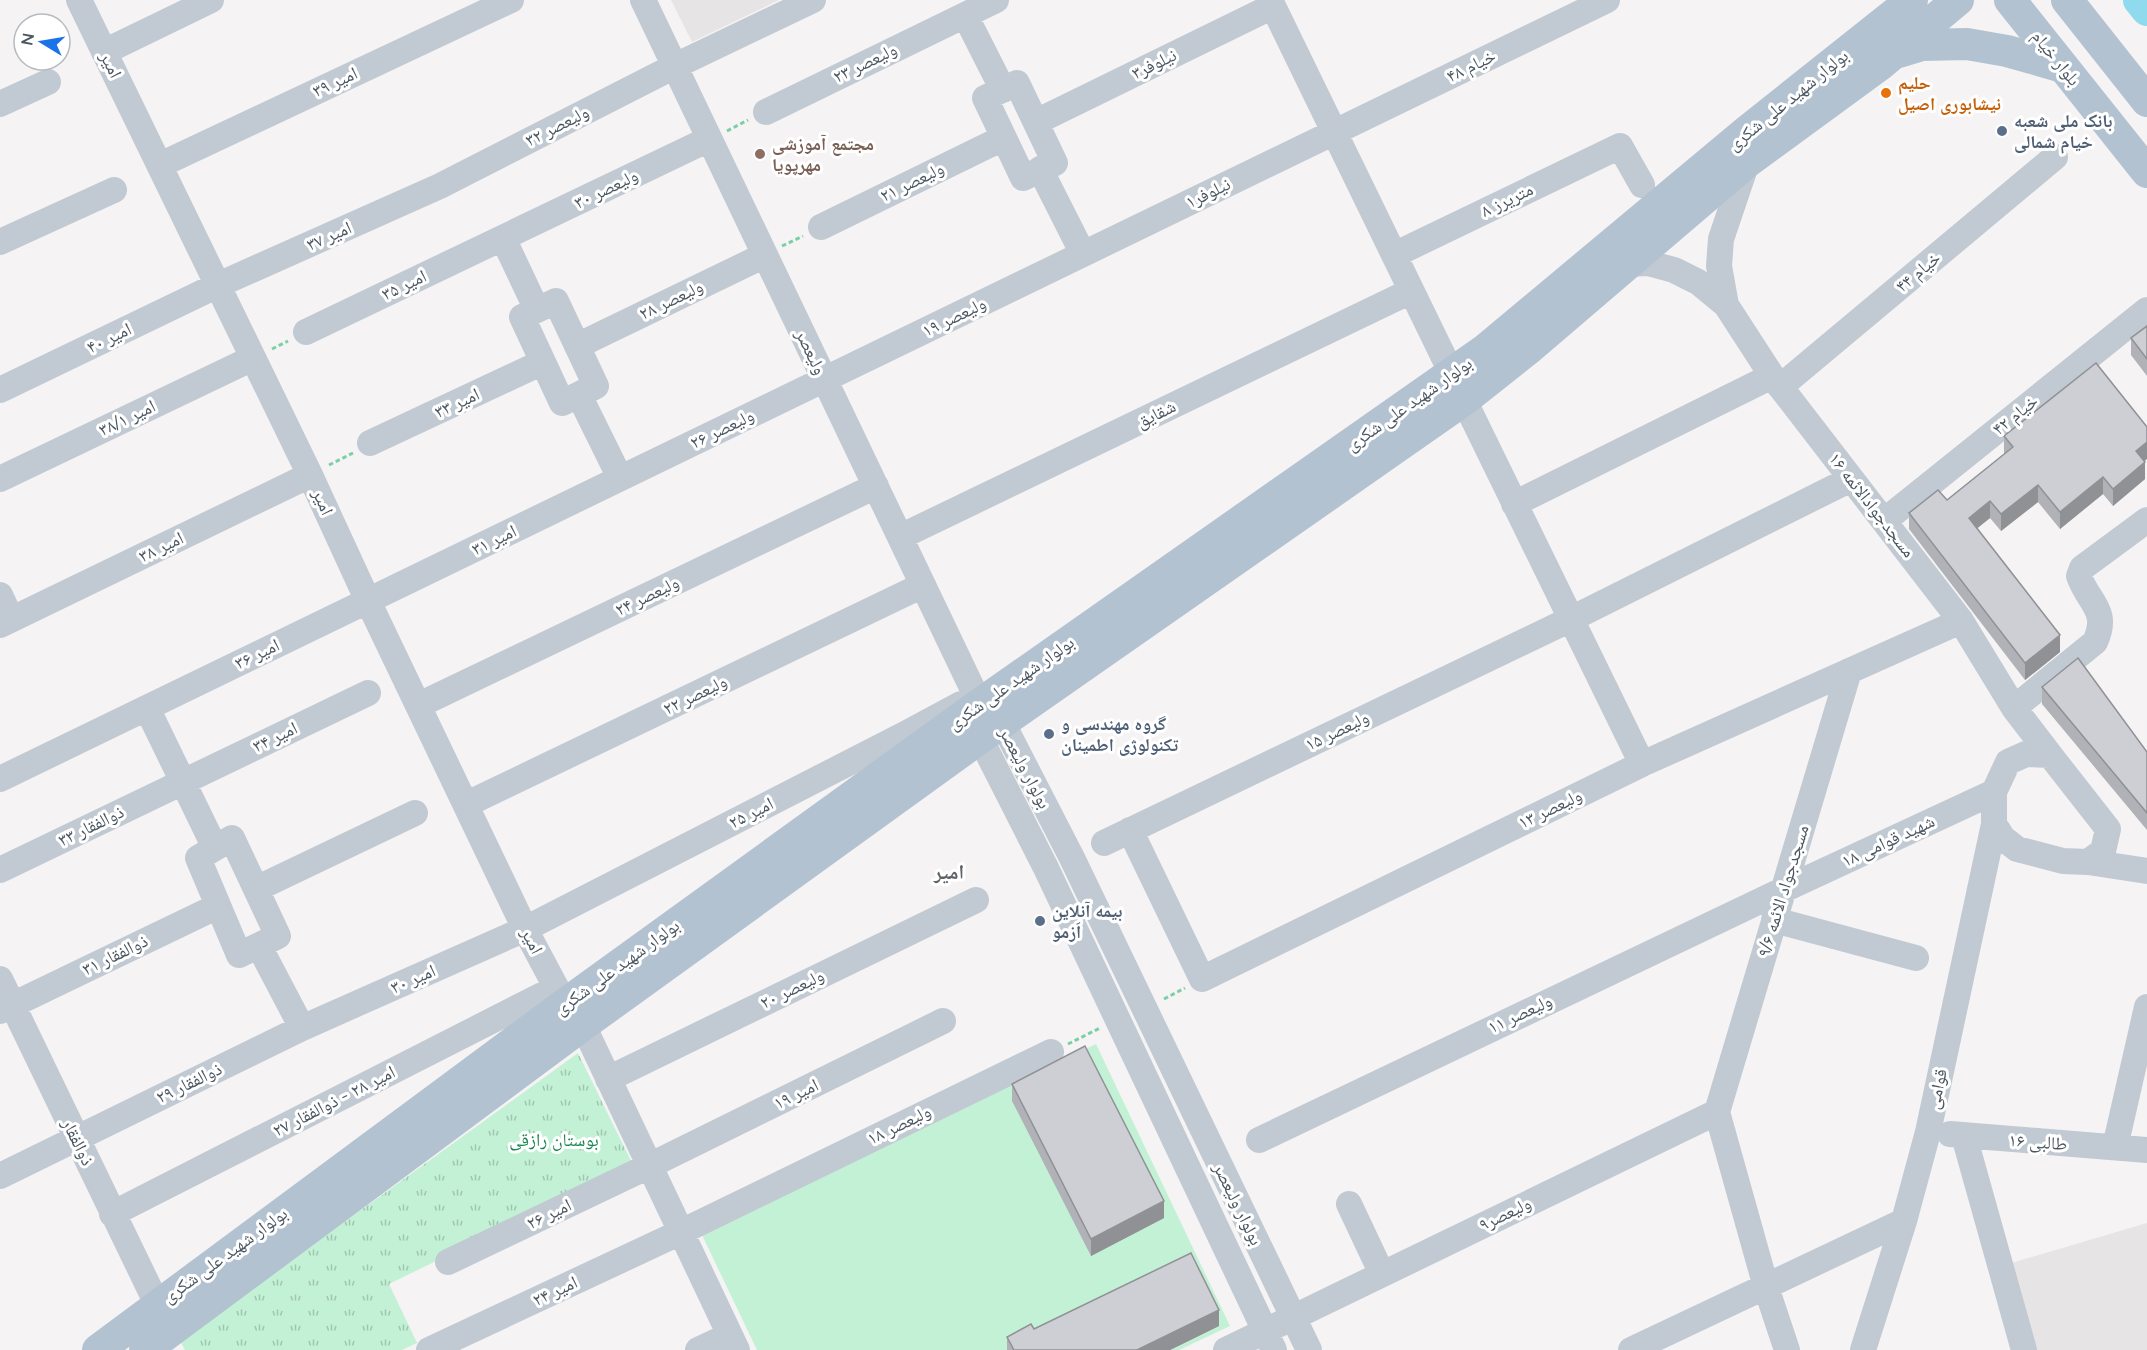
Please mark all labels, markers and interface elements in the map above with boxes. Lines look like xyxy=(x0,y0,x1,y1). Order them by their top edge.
north arrow xyxy=(12,12,72,72)
street label: بلوار خیام xyxy=(2026,25,2086,91)
text: N xyxy=(16,31,38,47)
street label: ولیعصر ۲۳ xyxy=(829,37,901,88)
street label: نیلوفر۳ xyxy=(1128,43,1180,84)
street label: خیام ۴۸ xyxy=(1442,44,1500,88)
street label: بولوار شهید علی شکری xyxy=(1723,44,1853,155)
street label: امیر xyxy=(95,47,128,82)
street label: امیر ۳۹ xyxy=(309,61,361,102)
place label: حلیم نیشابوری اصیل xyxy=(1898,71,2001,115)
marker: حلیم نیشابوری اصیل xyxy=(1879,86,1893,100)
street label: ولیعصر ۳۲ xyxy=(521,100,592,151)
place label: بانک ملی شعبه خیام شمالی xyxy=(2014,109,2112,154)
marker: بانک ملی شعبه خیام شمالی xyxy=(1995,124,2009,138)
place label: مجتمع آموزشی مهرپویا xyxy=(772,132,874,176)
marker: مجتمع آموزشی مهرپویا xyxy=(753,147,767,161)
street label: ولیعصر ۲۱ xyxy=(876,156,948,207)
street label: ولیعصر ۳۰ xyxy=(570,163,642,214)
street label: نیلوفر۱ xyxy=(1182,172,1234,213)
street label: ۸ متریرز xyxy=(1477,177,1537,222)
street label: امیر ۳۷ xyxy=(303,215,355,256)
street label: خیام ۴۴ xyxy=(1890,246,1946,298)
street label: امیر ۳۵ xyxy=(378,264,430,305)
street label: ولیعصر ۲۸ xyxy=(635,274,707,325)
street label: ولیعصر ۱۹ xyxy=(918,291,990,342)
street label: امیر ۴۰ xyxy=(83,317,135,358)
street label: ولیعصر xyxy=(790,325,832,378)
street label: بولوار شهید علی شکری xyxy=(1341,351,1476,456)
street label: امیر ۳۳ xyxy=(431,382,483,423)
street label: خیام ۴۲ xyxy=(1987,389,2043,441)
street label: امیر ۳۸/۱ xyxy=(95,394,159,441)
street label: شقایق xyxy=(1132,394,1179,433)
street label: ولیعصر ۲۶ xyxy=(686,403,758,454)
street label: مسجدجوادالائمه ۱۶ xyxy=(1824,447,1921,562)
street label: امیر xyxy=(307,484,339,518)
street label: امیر ۳۱ xyxy=(468,519,520,560)
street label: امیر ۳۸ xyxy=(135,526,187,567)
street label: ولیعصر ۲۴ xyxy=(611,570,683,621)
street label: بولوار شهید علی شکری xyxy=(943,630,1078,735)
street label: امیر ۳۶ xyxy=(231,633,283,674)
street label: ولیعصر ۲۲ xyxy=(659,669,731,720)
street label: ولیعصر ۱۵ xyxy=(1301,705,1373,756)
place label: گروه مهندسی و تکنولوژی اطمینان xyxy=(1061,712,1178,756)
street label: امیر ۳۴ xyxy=(249,716,301,757)
street label: بولوار ولیعصر xyxy=(994,722,1057,812)
marker: گروه مهندسی و تکنولوژی اطمینان xyxy=(1042,727,1056,741)
street label: ولیعصر ۱۳ xyxy=(1514,783,1586,834)
street label: امیر ۲۵ xyxy=(725,792,777,833)
street label: ذوالفقار ۳۳ xyxy=(54,800,127,851)
street label: شهید قوامی ۱۸ xyxy=(1838,809,1938,872)
street label: مسجدجواد الائمه ۹/۶ xyxy=(1751,822,1814,960)
district label: امیر xyxy=(933,859,964,884)
place label: بیمه آنلاین اَزمو xyxy=(1052,899,1123,943)
street label: بولوار شهید علی شکری xyxy=(550,913,684,1020)
marker: بیمه آنلاین اَزمو xyxy=(1033,914,1047,928)
street label: امیر xyxy=(516,923,549,958)
street label: ذوالفقار ۳۱ xyxy=(78,929,151,980)
street label: امیر ۳۰ xyxy=(387,958,439,999)
street label: ولیعصر ۲۰ xyxy=(756,963,828,1014)
street label: ولیعصر ۱۱ xyxy=(1484,989,1556,1038)
street label: ذوالفقار ۲۹ xyxy=(152,1057,225,1108)
street label: امیر ۲۸ - ذوالفقار ۲۷ xyxy=(269,1060,399,1141)
street label: قوامی xyxy=(1921,1067,1952,1111)
street label: امیر ۱۹ xyxy=(770,1073,822,1114)
street label: ولیعصر ۱۸ xyxy=(863,1099,935,1150)
street label: ذوالفقار xyxy=(57,1114,100,1169)
park label: بوستان رازقی xyxy=(509,1128,599,1151)
street label: طالبی ۱۶ xyxy=(2008,1128,2068,1155)
street label: بولوار ولیعصر xyxy=(1208,1158,1268,1249)
street label: ولیعصر۹ xyxy=(1475,1191,1535,1236)
street label: امیر ۲۶ xyxy=(523,1193,575,1234)
street label: بولوار شهید علی شکری xyxy=(158,1201,292,1308)
street label: امیر ۲۴ xyxy=(529,1270,581,1311)

